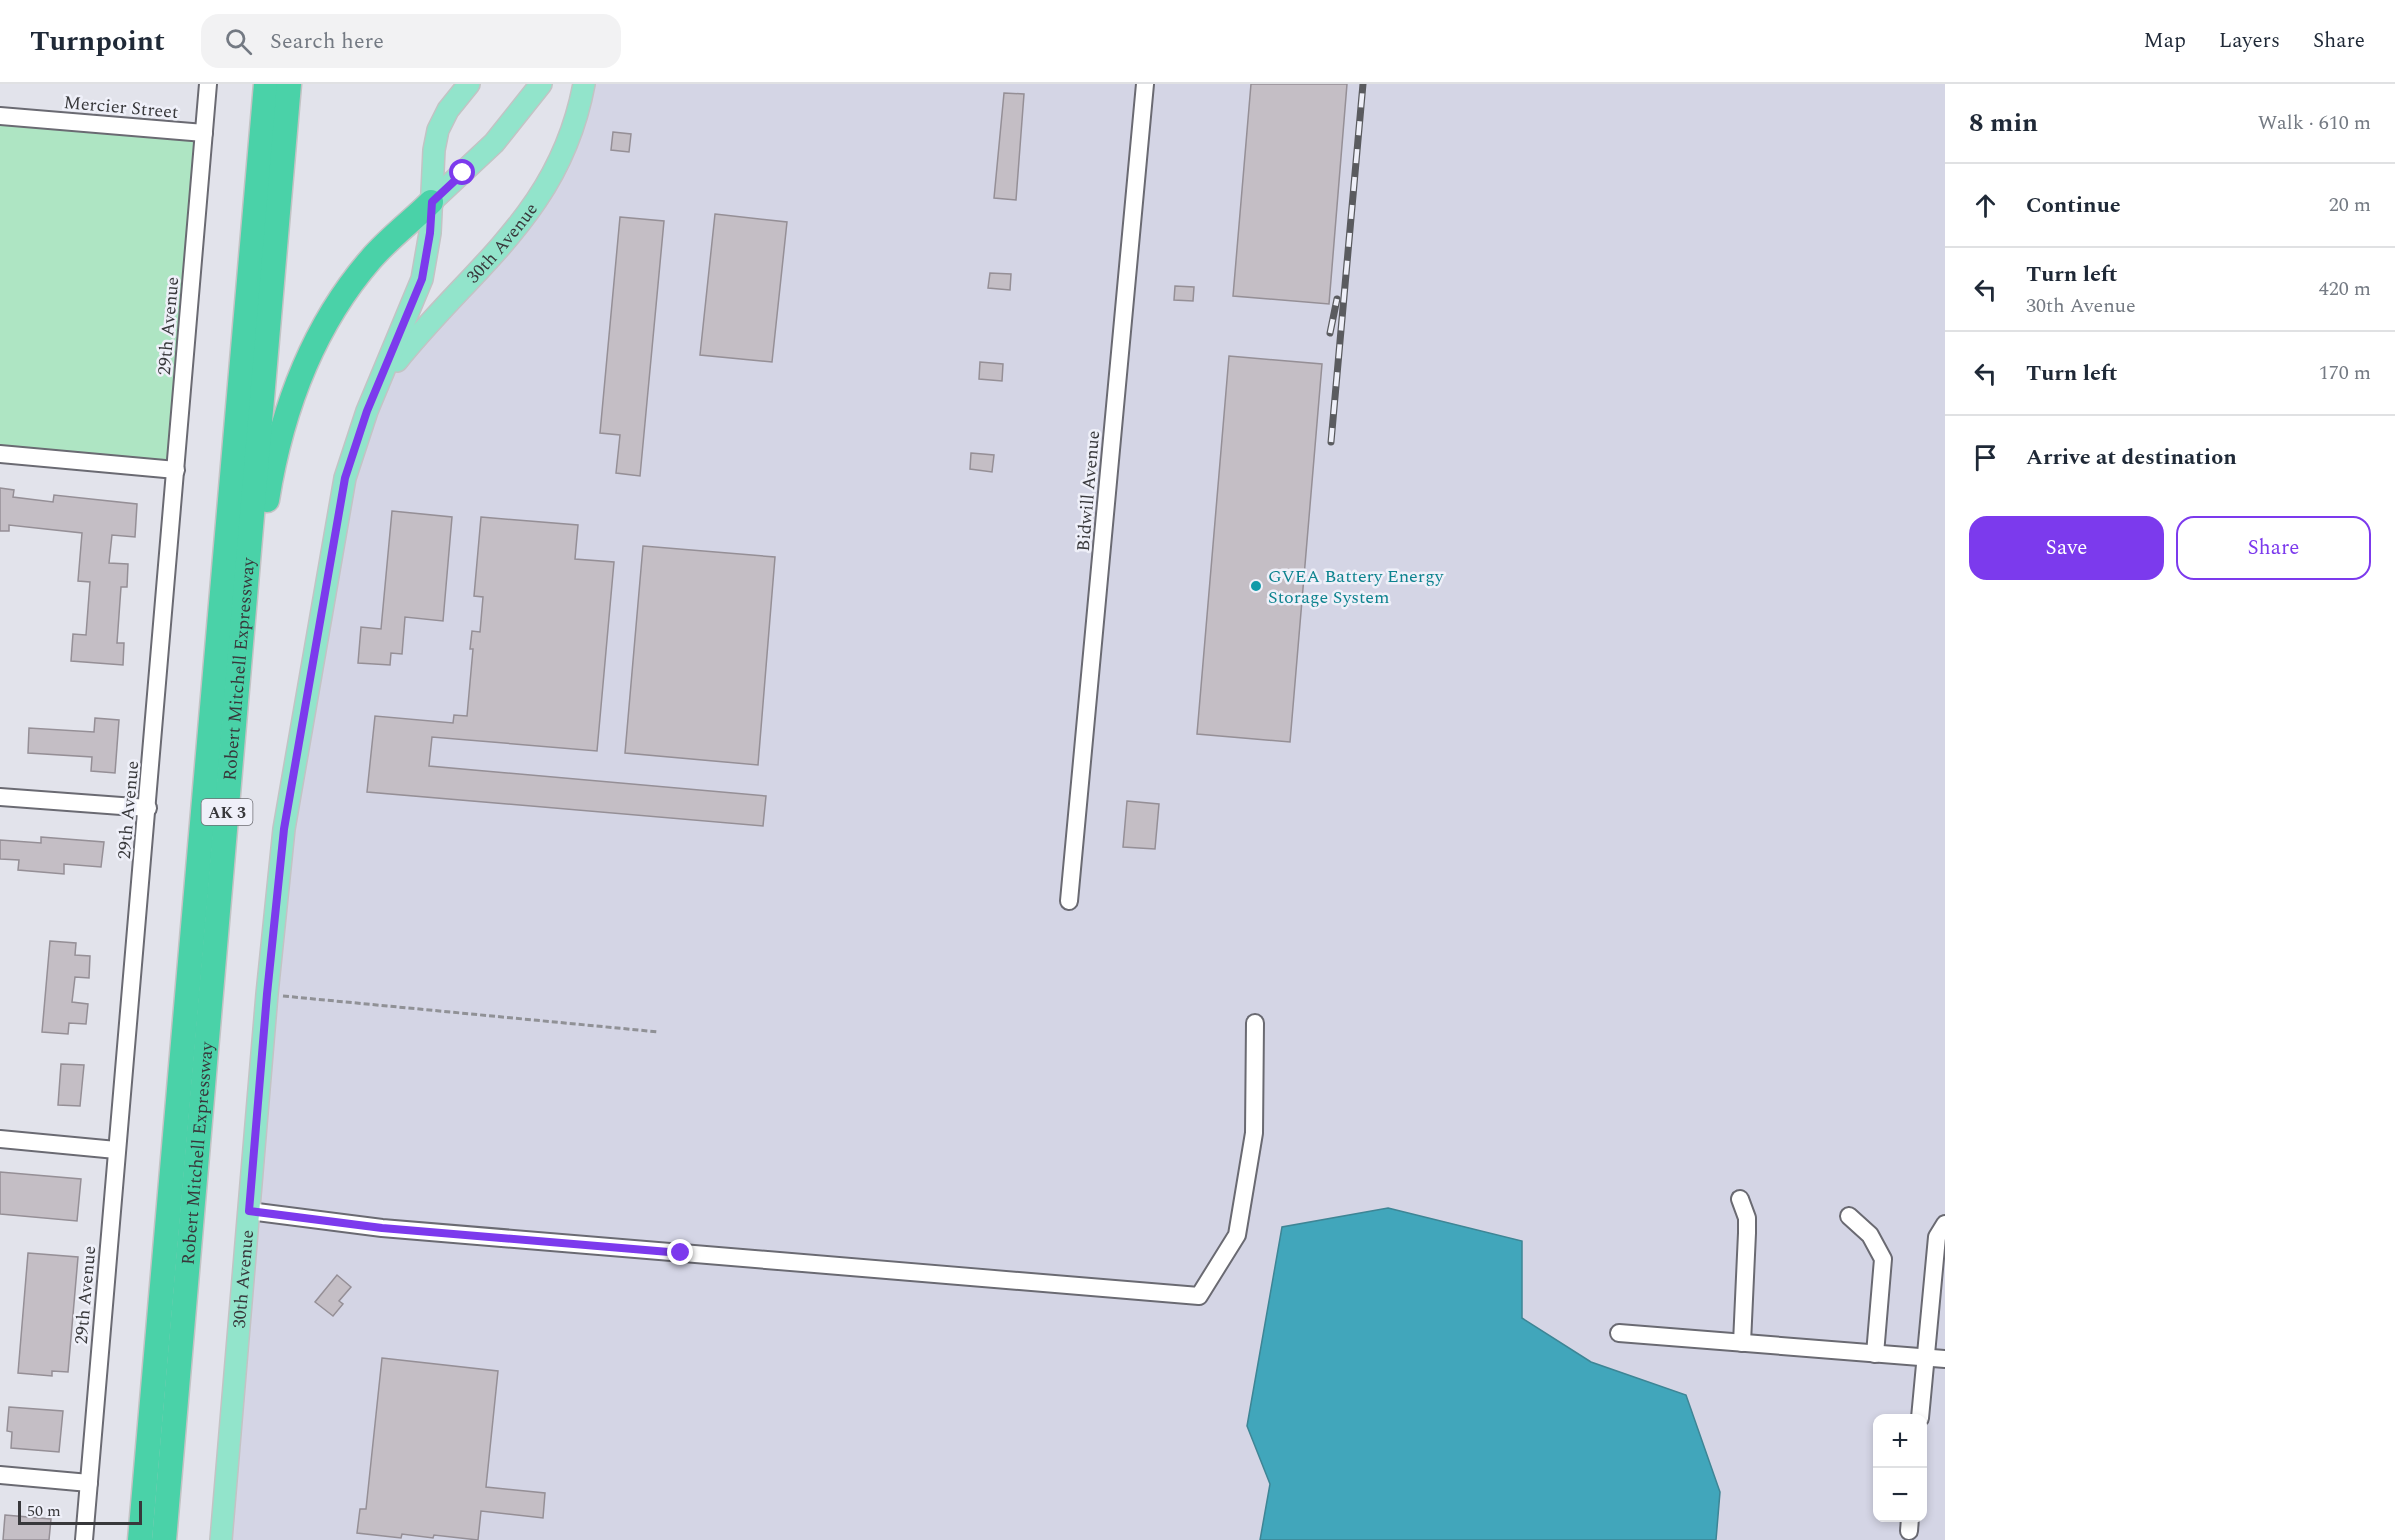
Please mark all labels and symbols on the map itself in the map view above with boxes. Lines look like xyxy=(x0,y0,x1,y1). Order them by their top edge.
street label: Mercier Street xyxy=(63,89,179,126)
route start xyxy=(449,159,475,185)
street label: 30th Avenue xyxy=(460,197,545,290)
street label: 29th Avenue xyxy=(151,276,186,376)
street label: Bidwill Avenue xyxy=(1070,429,1107,553)
street label: Robert Mitchell Expressway xyxy=(216,555,262,782)
place label: GVEA Battery Energy Storage System xyxy=(1268,563,1445,611)
marker: GVEA Battery Energy Storage System xyxy=(1249,579,1263,593)
street label: 29th Avenue xyxy=(111,760,146,860)
road number: AK 3 xyxy=(202,799,252,825)
street label: Robert Mitchell Expressway xyxy=(175,1039,221,1266)
street label: 30th Avenue xyxy=(226,1229,261,1329)
route end xyxy=(667,1239,693,1265)
street label: 29th Avenue xyxy=(68,1245,103,1345)
scale bar xyxy=(18,1498,142,1526)

